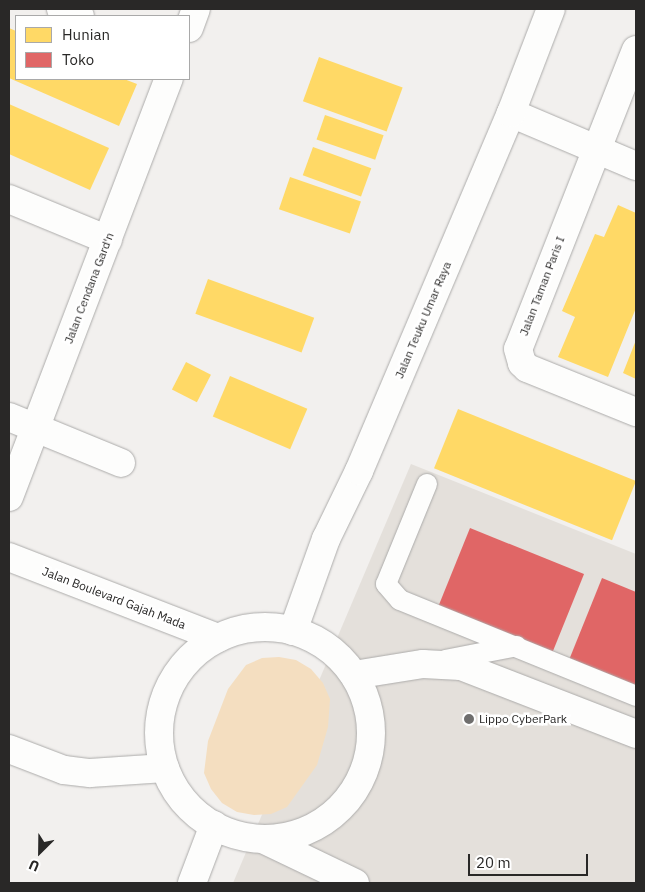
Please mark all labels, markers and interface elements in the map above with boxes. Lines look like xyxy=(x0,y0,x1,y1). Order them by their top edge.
legend xyxy=(15,15,190,80)
text: Hunian xyxy=(62,25,110,44)
text: Toko xyxy=(62,50,94,69)
street label: Jalan Cendana Gard'n xyxy=(61,230,117,346)
street label: Jalan Taman Paris I xyxy=(516,234,568,338)
street label: Jalan Teuku Umar Raya xyxy=(392,259,454,381)
street label: Jalan Boulevard Gajah Mada xyxy=(40,564,188,632)
place label: Lippo CyberPark xyxy=(479,712,567,726)
marker: Lippo CyberPark xyxy=(463,713,475,725)
north arrow xyxy=(15,827,65,877)
scale bar xyxy=(470,844,590,876)
text: 20 m xyxy=(476,853,511,872)
text: U xyxy=(26,856,42,876)

